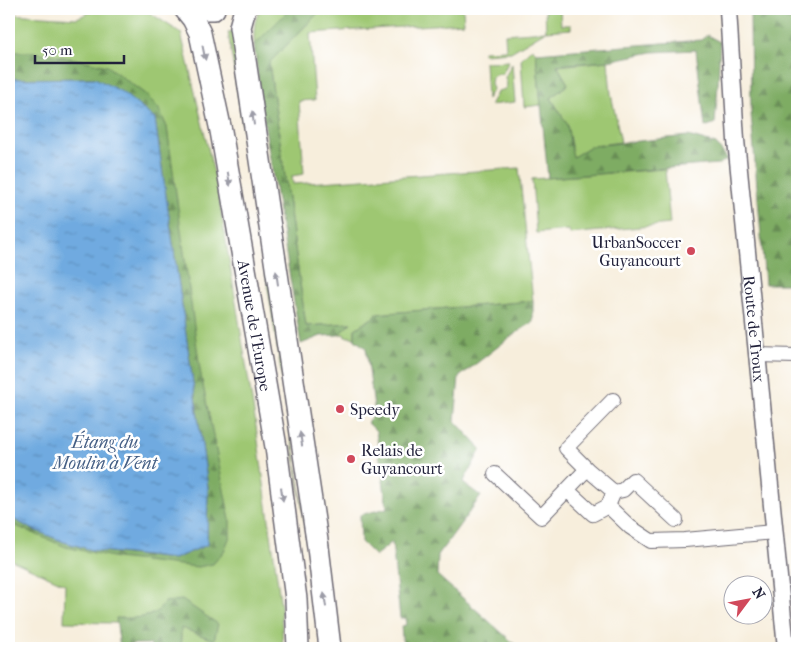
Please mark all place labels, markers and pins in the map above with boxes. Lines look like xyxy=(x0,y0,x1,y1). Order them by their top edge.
place label: UrbanSoccer Guyancourt xyxy=(591,233,681,270)
marker: UrbanSoccer Guyancourt xyxy=(685,245,697,257)
place label: Speedy xyxy=(350,400,400,419)
marker: Speedy xyxy=(334,403,346,415)
place label: Relais de Guyancourt xyxy=(361,441,443,478)
marker: Relais de Guyancourt xyxy=(345,453,357,465)

